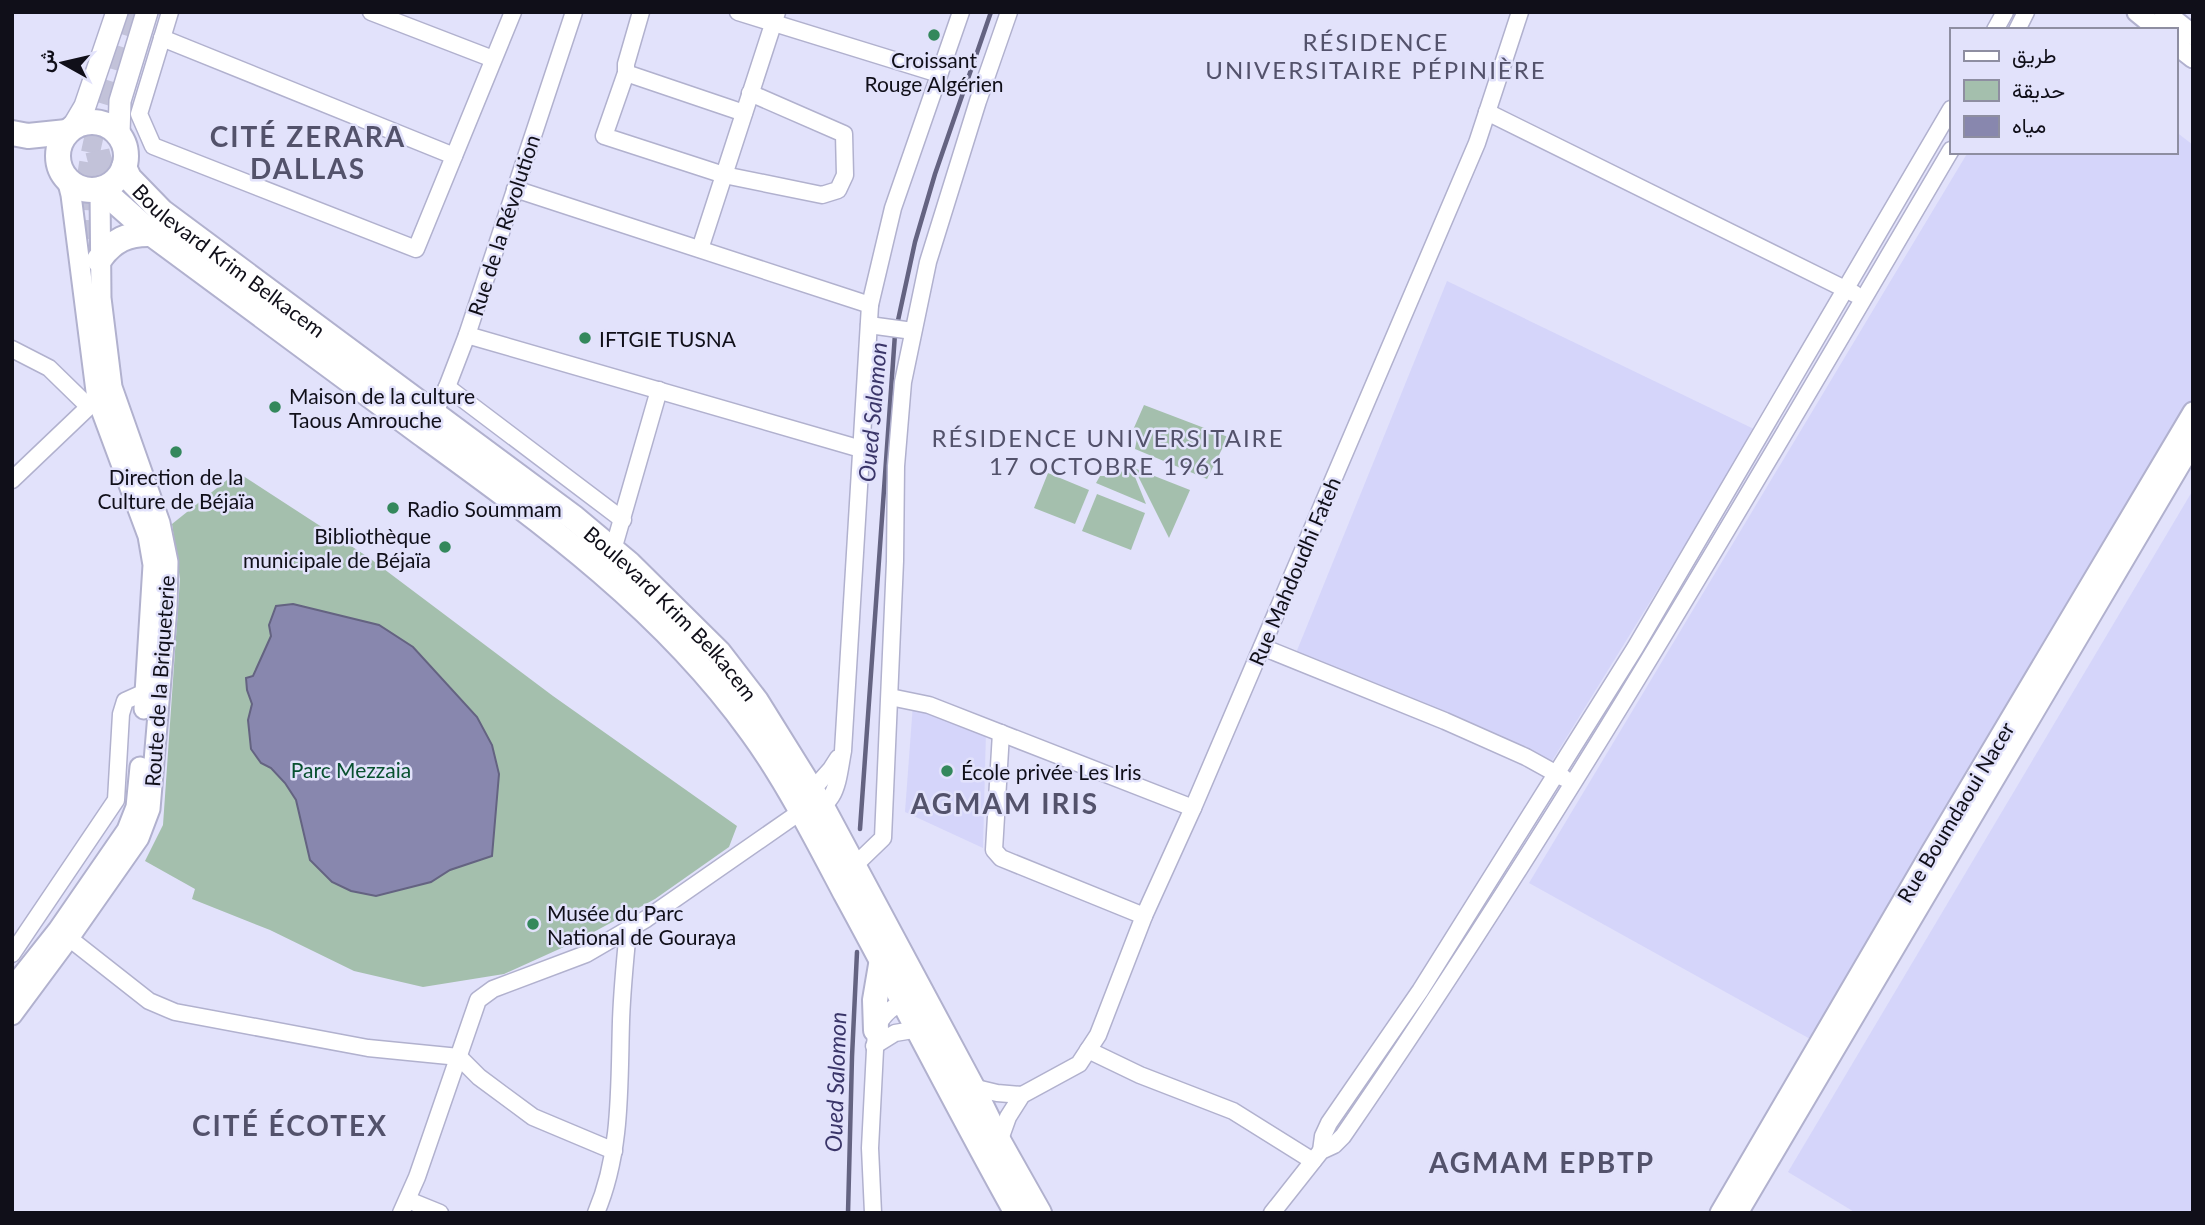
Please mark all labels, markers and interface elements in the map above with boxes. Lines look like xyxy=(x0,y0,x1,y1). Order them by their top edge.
marker: Croissant Rouge Algérien xyxy=(926,27,942,43)
district label: RÉSIDENCE UNIVERSITAIRE PÉPINIÈRE xyxy=(1205,27,1547,84)
north arrow xyxy=(28,28,98,98)
legend xyxy=(1950,28,2177,154)
text: طريق xyxy=(2012,42,2057,69)
text: ش xyxy=(33,47,60,74)
place label: Croissant Rouge Algérien xyxy=(864,47,1004,96)
text: حديقة xyxy=(2012,77,2065,103)
text: مياه xyxy=(2012,112,2046,138)
district label: CITÉ ZERARA DALLAS xyxy=(210,119,406,185)
street label: Rue de la Révolution xyxy=(462,131,544,319)
street label: Boulevard Krim Belkacem xyxy=(128,178,331,342)
place label: IFTGIE TUSNA xyxy=(599,326,737,351)
marker: IFTGIE TUSNA xyxy=(577,330,593,346)
water label: Oued Salomon xyxy=(852,341,892,483)
place label: Maison de la culture Taous Amrouche xyxy=(289,383,475,432)
marker: Maison de la culture Taous Amrouche xyxy=(267,399,283,415)
district label: RÉSIDENCE UNIVERSITAIRE 17 OCTOBRE 1961 xyxy=(931,423,1285,480)
marker: Direction de la Culture de Béjaïa xyxy=(168,444,184,460)
place label: Direction de la Culture de Béjaïa xyxy=(97,464,255,513)
street label: Rue Mahdoudhi Fateh xyxy=(1243,473,1345,669)
place label: Radio Soummam xyxy=(407,496,562,521)
marker: Radio Soummam xyxy=(385,500,401,516)
street label: Boulevard Krim Belkacem xyxy=(580,520,763,705)
place label: Bibliothèque municipale de Béjaïa xyxy=(243,523,431,572)
marker: Bibliothèque municipale de Béjaïa xyxy=(437,539,453,555)
street label: Route de la Briqueterie xyxy=(139,574,179,788)
street label: Rue Boumdaoui Nacer xyxy=(1891,717,2019,907)
park label: Parc Mezzaia xyxy=(291,757,411,782)
place label: École privée Les Iris xyxy=(961,759,1141,784)
marker: École privée Les Iris xyxy=(939,763,955,779)
district label: AGMAM IRIS xyxy=(910,786,1099,820)
place label: Musée du Parc National de Gouraya xyxy=(547,900,736,949)
marker: Musée du Parc National de Gouraya xyxy=(525,916,541,932)
water label: Oued Salomon xyxy=(819,1011,851,1153)
district label: CITÉ ÉCOTEX xyxy=(192,1108,388,1142)
district label: AGMAM EPBTP xyxy=(1428,1145,1655,1179)

